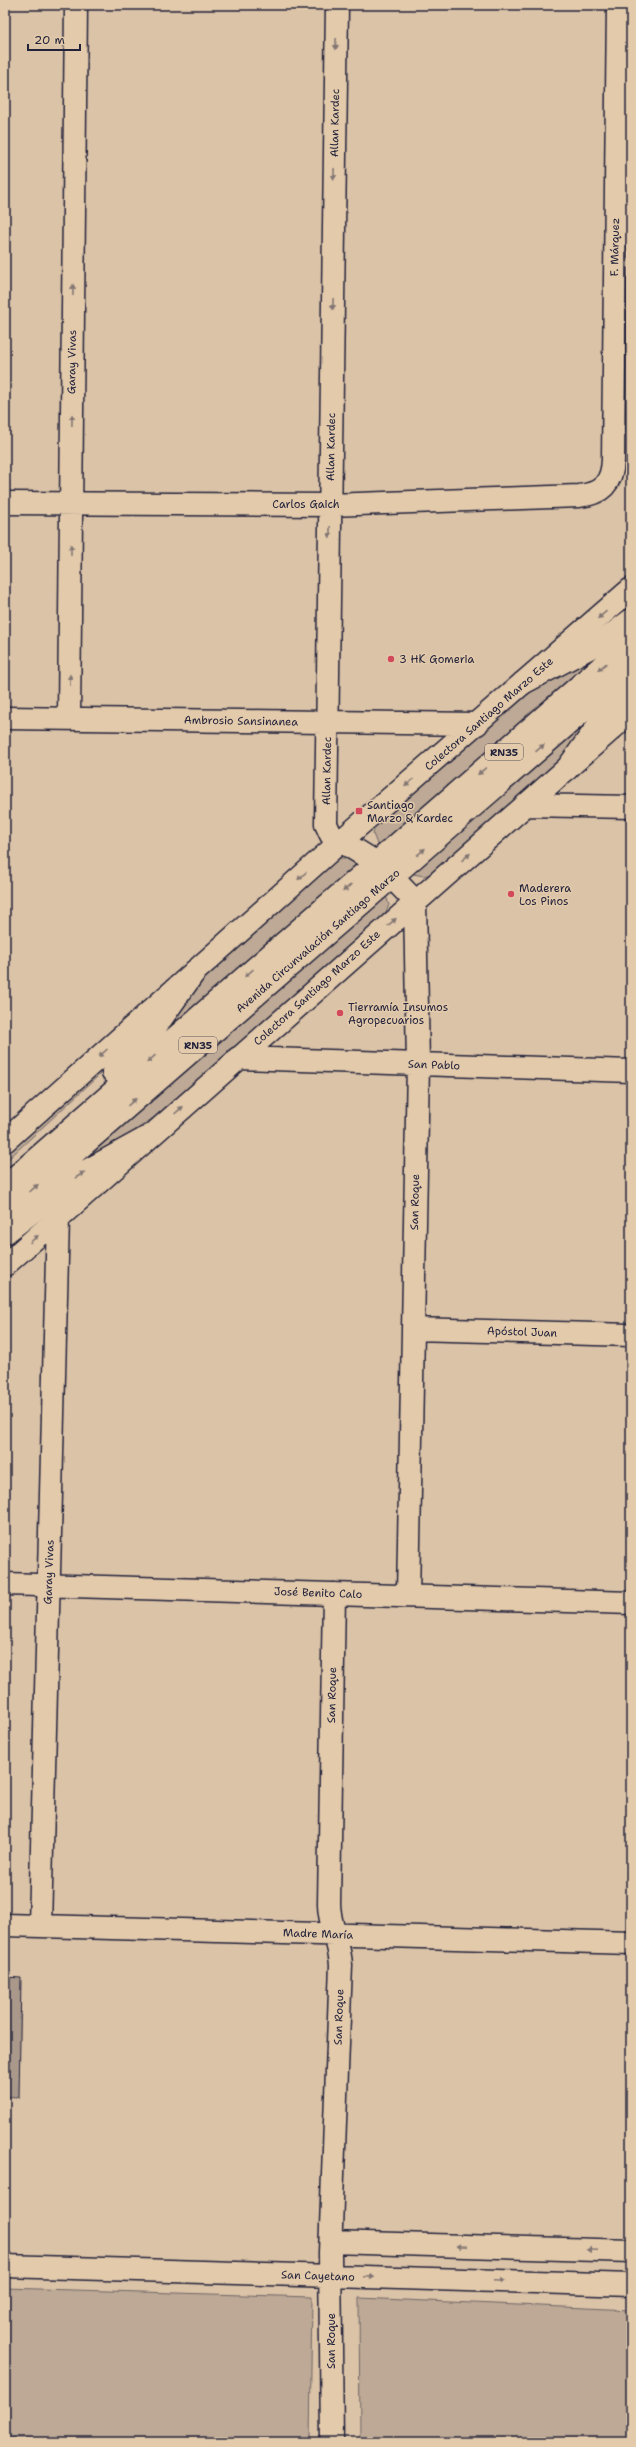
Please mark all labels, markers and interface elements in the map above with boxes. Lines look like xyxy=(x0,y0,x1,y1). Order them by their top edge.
scale bar xyxy=(28,26,80,52)
text: 20 m xyxy=(34,32,65,48)
one-way arrow xyxy=(333,38,339,51)
street label: Allan Kardec xyxy=(327,88,343,157)
one-way arrow xyxy=(331,168,338,180)
street label: F. Márquez xyxy=(607,218,623,276)
one-way arrow xyxy=(70,283,76,296)
one-way arrow xyxy=(330,298,336,311)
street label: Garay Vivas xyxy=(64,330,80,394)
street label: Allan Kardec xyxy=(323,412,339,481)
one-way arrow xyxy=(69,413,75,426)
street label: Carlos Gaich xyxy=(272,497,340,512)
one-way arrow xyxy=(327,526,333,539)
one-way arrow xyxy=(68,543,74,556)
one-way arrow xyxy=(597,610,606,619)
place label: 3 HK Gomeria xyxy=(399,652,474,667)
marker: 3 HK Gomeria xyxy=(386,654,396,664)
street label: Colectora Santiago Marzo Este xyxy=(421,654,557,774)
one-way arrow xyxy=(596,662,607,671)
one-way arrow xyxy=(66,674,73,686)
street label: Ambrosio Sansinanea xyxy=(184,713,298,729)
street label: Allan Kardec xyxy=(319,736,335,805)
one-way arrow xyxy=(535,743,545,752)
road number: RN35 xyxy=(485,744,523,760)
one-way arrow xyxy=(477,766,488,775)
one-way arrow xyxy=(403,779,414,788)
place label: Santiago Marzo & Kardec xyxy=(367,798,454,826)
marker: Santiago Marzo & Kardec xyxy=(354,806,364,816)
one-way arrow xyxy=(416,847,426,856)
one-way arrow xyxy=(460,853,471,862)
street label: Avenida Circunvalación Santiago Marzo xyxy=(233,865,403,1016)
one-way arrow xyxy=(296,872,307,881)
place label: Maderera Los Pinos xyxy=(519,881,571,909)
one-way arrow xyxy=(343,883,352,892)
marker: Maderera Los Pinos xyxy=(506,889,516,899)
one-way arrow xyxy=(386,917,397,926)
street label: Colectora Santiago Marzo Este xyxy=(250,927,384,1049)
one-way arrow xyxy=(244,969,255,978)
place label: Tierramía Insumos Agropecuarios xyxy=(348,1000,448,1028)
marker: Tierramía Insumos Agropecuarios xyxy=(335,1008,345,1018)
road number: RN35 xyxy=(179,1037,217,1053)
one-way arrow xyxy=(99,1048,108,1057)
one-way arrow xyxy=(146,1054,156,1063)
street label: San Pablo xyxy=(408,1057,461,1073)
one-way arrow xyxy=(127,1098,138,1107)
one-way arrow xyxy=(174,1106,185,1115)
one-way arrow xyxy=(75,1171,85,1179)
street label: San Roque xyxy=(407,1174,423,1230)
one-way arrow xyxy=(29,1183,40,1192)
one-way arrow xyxy=(29,1234,39,1244)
street label: Apóstol Juan xyxy=(487,1323,558,1341)
street label: Garay Vivas xyxy=(40,1539,58,1605)
street label: José Benito Calo xyxy=(274,1584,363,1602)
street label: San Roque xyxy=(324,1667,340,1723)
street label: Madre María xyxy=(283,1925,354,1943)
street label: San Roque xyxy=(331,1989,347,2045)
one-way arrow xyxy=(455,2243,468,2249)
one-way arrow xyxy=(585,2247,598,2253)
street label: San Cayetano xyxy=(281,2267,355,2285)
one-way arrow xyxy=(363,2274,375,2281)
one-way arrow xyxy=(493,2278,506,2284)
street label: San Roque xyxy=(324,2313,339,2369)

